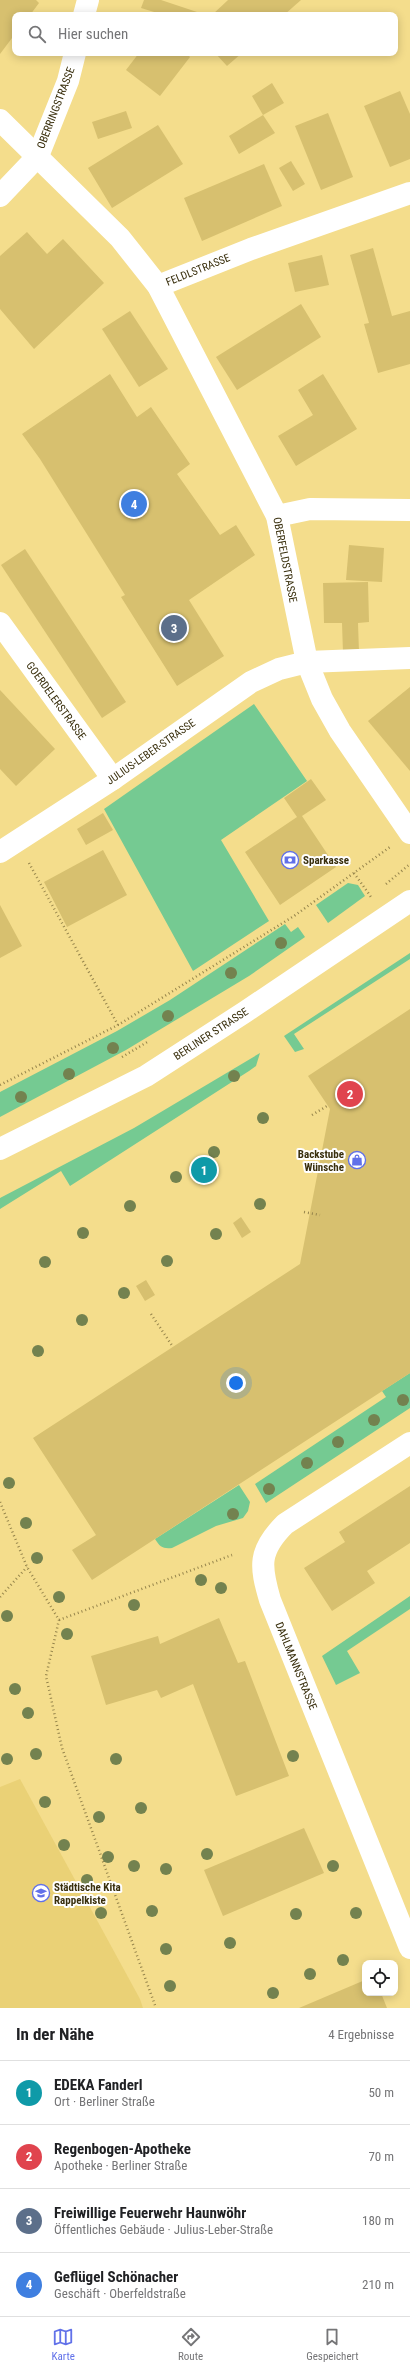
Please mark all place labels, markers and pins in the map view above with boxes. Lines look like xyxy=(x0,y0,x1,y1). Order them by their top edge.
pin: 4 xyxy=(121,489,147,519)
pin: 3 xyxy=(161,613,187,643)
bank icon: Sparkasse xyxy=(280,850,300,870)
place label: Sparkasse xyxy=(303,854,349,867)
pin: 2 xyxy=(337,1079,363,1109)
place label: Backstube Wünsche xyxy=(298,1148,344,1174)
shop icon: Backstube Wünsche xyxy=(347,1150,367,1170)
pin: 1 xyxy=(191,1155,217,1185)
place label: Städtische Kita Rappelkiste xyxy=(54,1881,121,1907)
school or university icon: Städtische Kita Rappelkiste xyxy=(31,1883,51,1903)

